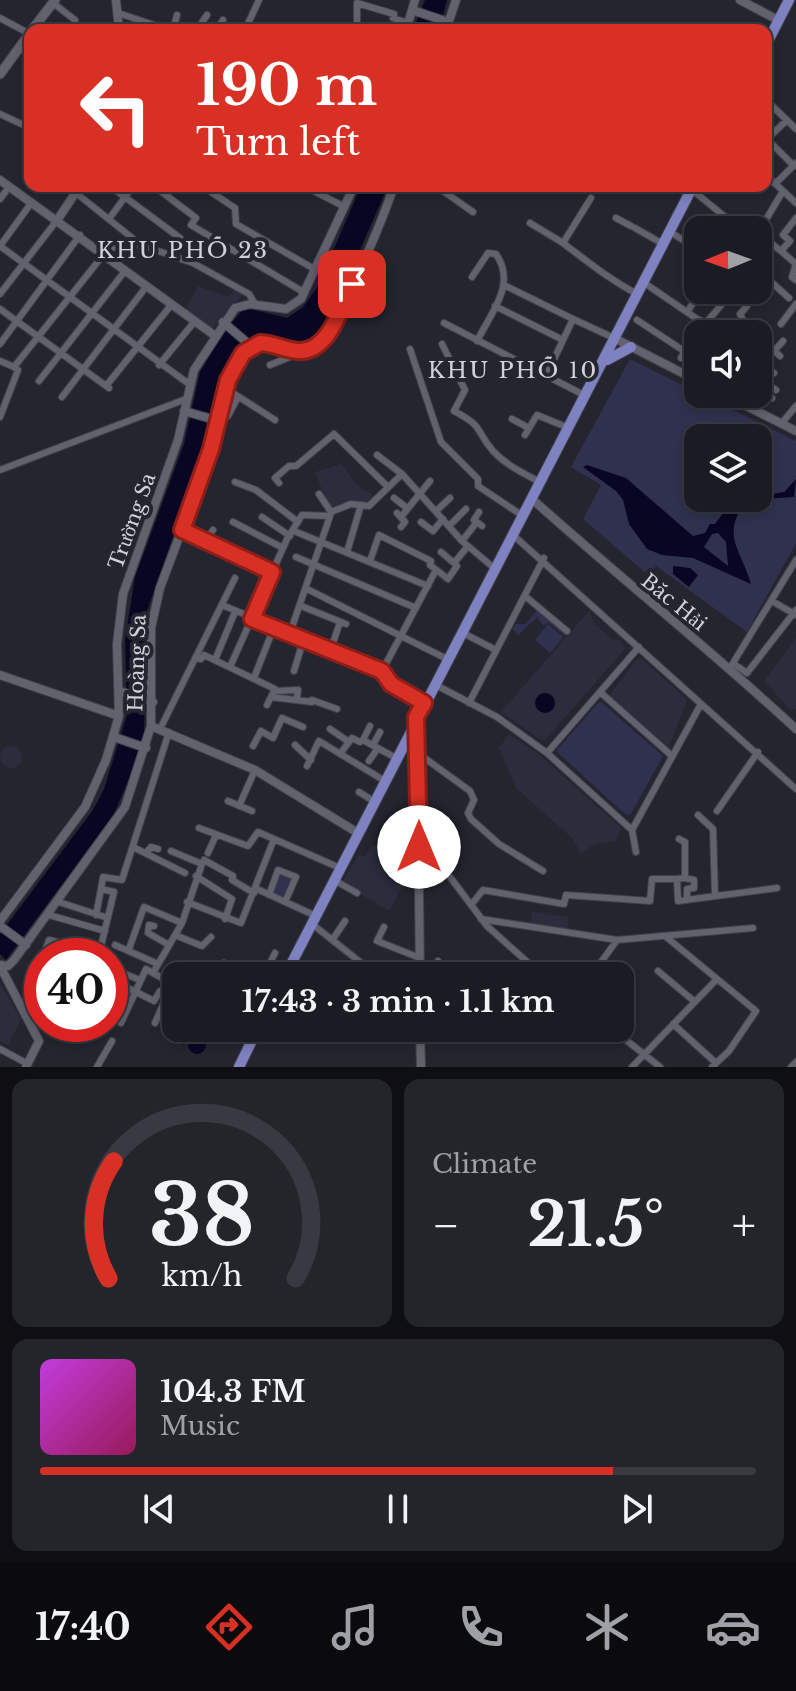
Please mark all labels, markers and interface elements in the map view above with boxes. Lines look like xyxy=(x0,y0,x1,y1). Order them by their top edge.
text: 190 m xyxy=(196,51,377,120)
icon: left xyxy=(64,56,168,160)
text: Turn left xyxy=(196,120,360,165)
north arrow xyxy=(684,216,772,304)
map controls xyxy=(684,216,772,512)
district label: KHU PHỐ 23 xyxy=(97,236,269,264)
pin xyxy=(318,250,386,318)
icon: arrive xyxy=(330,262,374,306)
button: sound xyxy=(684,320,772,408)
district label: KHU PHỐ 10 xyxy=(428,356,598,384)
button: layers xyxy=(684,424,772,512)
street label: Trường Sa xyxy=(103,469,161,572)
street label: Bắc Hải xyxy=(636,568,712,636)
street label: Hoàng Sa xyxy=(123,613,151,712)
position arrow xyxy=(377,805,461,889)
speed limit sign: 40 xyxy=(24,938,128,1042)
text: 17:43 · 3 min · 1.1 km xyxy=(242,983,554,1020)
text: Climate xyxy=(432,1148,537,1180)
text: 38 xyxy=(149,1164,255,1267)
text: 21.5° xyxy=(528,1188,664,1262)
text: − xyxy=(432,1198,460,1253)
text: + xyxy=(732,1198,756,1253)
text: km/h xyxy=(161,1258,243,1294)
text: 104.3 FM xyxy=(160,1373,306,1410)
text: Music xyxy=(160,1410,240,1442)
icon: previous xyxy=(137,1487,181,1531)
icon: pause xyxy=(376,1487,420,1531)
icon: next xyxy=(615,1487,659,1531)
icon: directions xyxy=(201,1599,257,1655)
icon: music xyxy=(327,1599,383,1655)
icon: phone xyxy=(453,1599,509,1655)
icon: climate xyxy=(579,1599,635,1655)
icon: car xyxy=(705,1599,761,1655)
text: 17:40 xyxy=(35,1605,131,1650)

